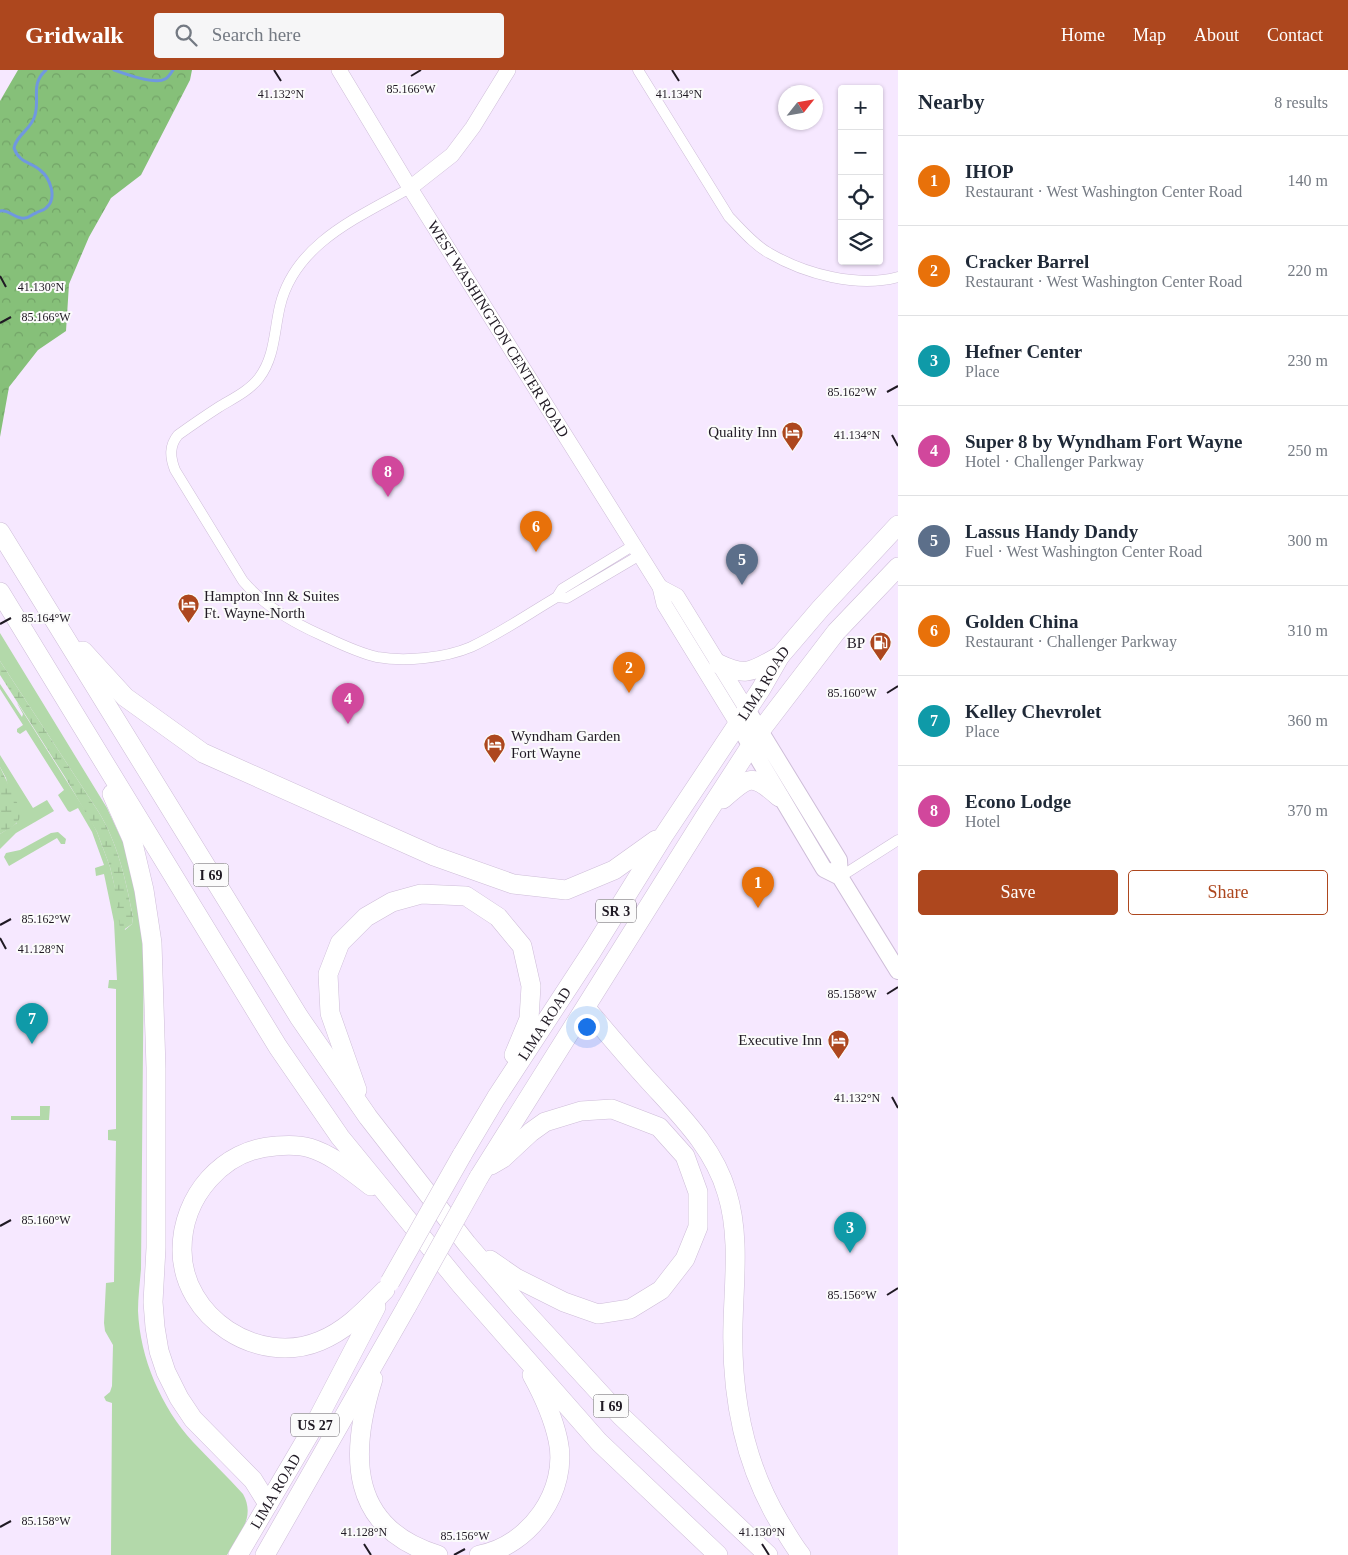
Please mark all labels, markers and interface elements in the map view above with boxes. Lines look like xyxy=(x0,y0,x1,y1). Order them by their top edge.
search box xyxy=(154,13,504,58)
icon: search xyxy=(172,21,200,49)
text: Gridwalk xyxy=(25,22,124,48)
text: Search here xyxy=(212,24,301,45)
text: Home xyxy=(1061,25,1105,45)
text: Map xyxy=(1133,25,1166,45)
text: About xyxy=(1194,25,1239,45)
text: Contact xyxy=(1267,25,1323,45)
text: 85.166°W xyxy=(386,82,436,96)
north arrow xyxy=(778,85,823,130)
map controls xyxy=(838,85,883,265)
button: + xyxy=(838,85,883,130)
text: 41.132°N xyxy=(258,87,305,101)
text: 41.134°N xyxy=(656,87,703,101)
text: Nearby xyxy=(918,90,985,114)
text: 8 results xyxy=(1274,94,1328,111)
button: − xyxy=(838,130,883,175)
text: IHOP xyxy=(965,161,1014,182)
text: 1 xyxy=(930,172,938,189)
text: 140 m xyxy=(1288,172,1328,189)
button: locate xyxy=(838,175,883,220)
text: Restaurant · West Washington Center Road xyxy=(965,183,1242,200)
street label: WEST WASHINGTON CENTER ROAD xyxy=(425,218,572,440)
button: layers xyxy=(838,220,883,265)
text: Cracker Barrel xyxy=(965,251,1089,272)
text: 2 xyxy=(930,262,938,279)
text: 220 m xyxy=(1288,262,1328,279)
text: Restaurant · West Washington Center Road xyxy=(965,273,1242,290)
text: 41.130°N xyxy=(18,280,65,294)
text: 85.166°W xyxy=(21,310,71,324)
text: Hefner Center xyxy=(965,341,1082,362)
text: 3 xyxy=(930,352,938,369)
text: 230 m xyxy=(1288,352,1328,369)
text: Place xyxy=(965,363,1000,380)
text: 85.162°W xyxy=(827,385,877,399)
hotel icon: Quality Inn xyxy=(781,420,805,451)
place label: Quality Inn xyxy=(708,424,777,440)
text: 41.134°N xyxy=(834,428,881,442)
text: Super 8 by Wyndham Fort Wayne xyxy=(965,431,1243,452)
text: 4 xyxy=(930,442,938,459)
text: 250 m xyxy=(1288,442,1328,459)
text: Hotel · Challenger Parkway xyxy=(965,453,1144,470)
pin: 8 xyxy=(372,456,404,497)
pin: 6 xyxy=(520,511,552,552)
text: Lassus Handy Dandy xyxy=(965,521,1138,542)
text: 5 xyxy=(930,532,938,549)
text: 300 m xyxy=(1288,532,1328,549)
text: Fuel · West Washington Center Road xyxy=(965,543,1202,560)
pin: 5 xyxy=(726,544,758,585)
place label: Hampton Inn & Suites Ft. Wayne-North xyxy=(204,588,340,621)
hotel icon: Hampton Inn & Suites Ft. Wayne-North xyxy=(176,593,200,624)
text: 85.164°W xyxy=(21,611,71,625)
text: Golden China xyxy=(965,611,1079,632)
text: 6 xyxy=(930,622,938,639)
text: 310 m xyxy=(1288,622,1328,639)
fuel station icon: BP xyxy=(869,631,893,662)
text: Restaurant · Challenger Parkway xyxy=(965,633,1177,650)
place label: BP xyxy=(847,635,865,651)
street label: LIMA ROAD xyxy=(735,643,793,723)
pin: 2 xyxy=(613,652,645,693)
pin: 4 xyxy=(332,683,364,724)
text: 85.160°W xyxy=(827,686,877,700)
text: Kelley Chevrolet xyxy=(965,701,1101,722)
text: 7 xyxy=(930,712,938,729)
text: 360 m xyxy=(1288,712,1328,729)
text: Place xyxy=(965,723,1000,740)
place label: Wyndham Garden Fort Wayne xyxy=(511,728,621,761)
hotel icon: Wyndham Garden Fort Wayne xyxy=(483,733,507,764)
text: Econo Lodge xyxy=(965,791,1071,812)
text: 8 xyxy=(930,802,938,819)
text: 370 m xyxy=(1288,802,1328,819)
text: Hotel xyxy=(965,813,1001,830)
road number: I 69 xyxy=(194,864,228,886)
pin: 1 xyxy=(742,867,774,908)
button: Save xyxy=(918,870,1118,915)
button: Share xyxy=(1128,870,1328,915)
road number: SR 3 xyxy=(596,899,636,922)
text: 85.162°W xyxy=(21,912,71,926)
text: 41.128°N xyxy=(18,942,65,956)
street label: LIMA ROAD xyxy=(515,984,574,1063)
text: 85.158°W xyxy=(827,987,877,1001)
pin: 7 xyxy=(16,1003,48,1044)
your location xyxy=(574,1014,600,1040)
hotel icon: Executive Inn xyxy=(826,1028,850,1059)
place label: Executive Inn xyxy=(738,1032,822,1048)
text: 41.132°N xyxy=(834,1091,881,1105)
pin: 3 xyxy=(834,1212,866,1253)
text: 85.160°W xyxy=(21,1213,71,1227)
text: 85.156°W xyxy=(827,1288,877,1302)
road number: I 69 xyxy=(594,1394,628,1418)
road number: US 27 xyxy=(291,1414,339,1436)
street label: LIMA ROAD xyxy=(247,1451,304,1531)
text: 85.158°W xyxy=(21,1514,71,1528)
text: 41.128°N xyxy=(341,1525,388,1539)
text: 41.130°N xyxy=(739,1525,786,1539)
text: 85.156°W xyxy=(440,1529,490,1543)

